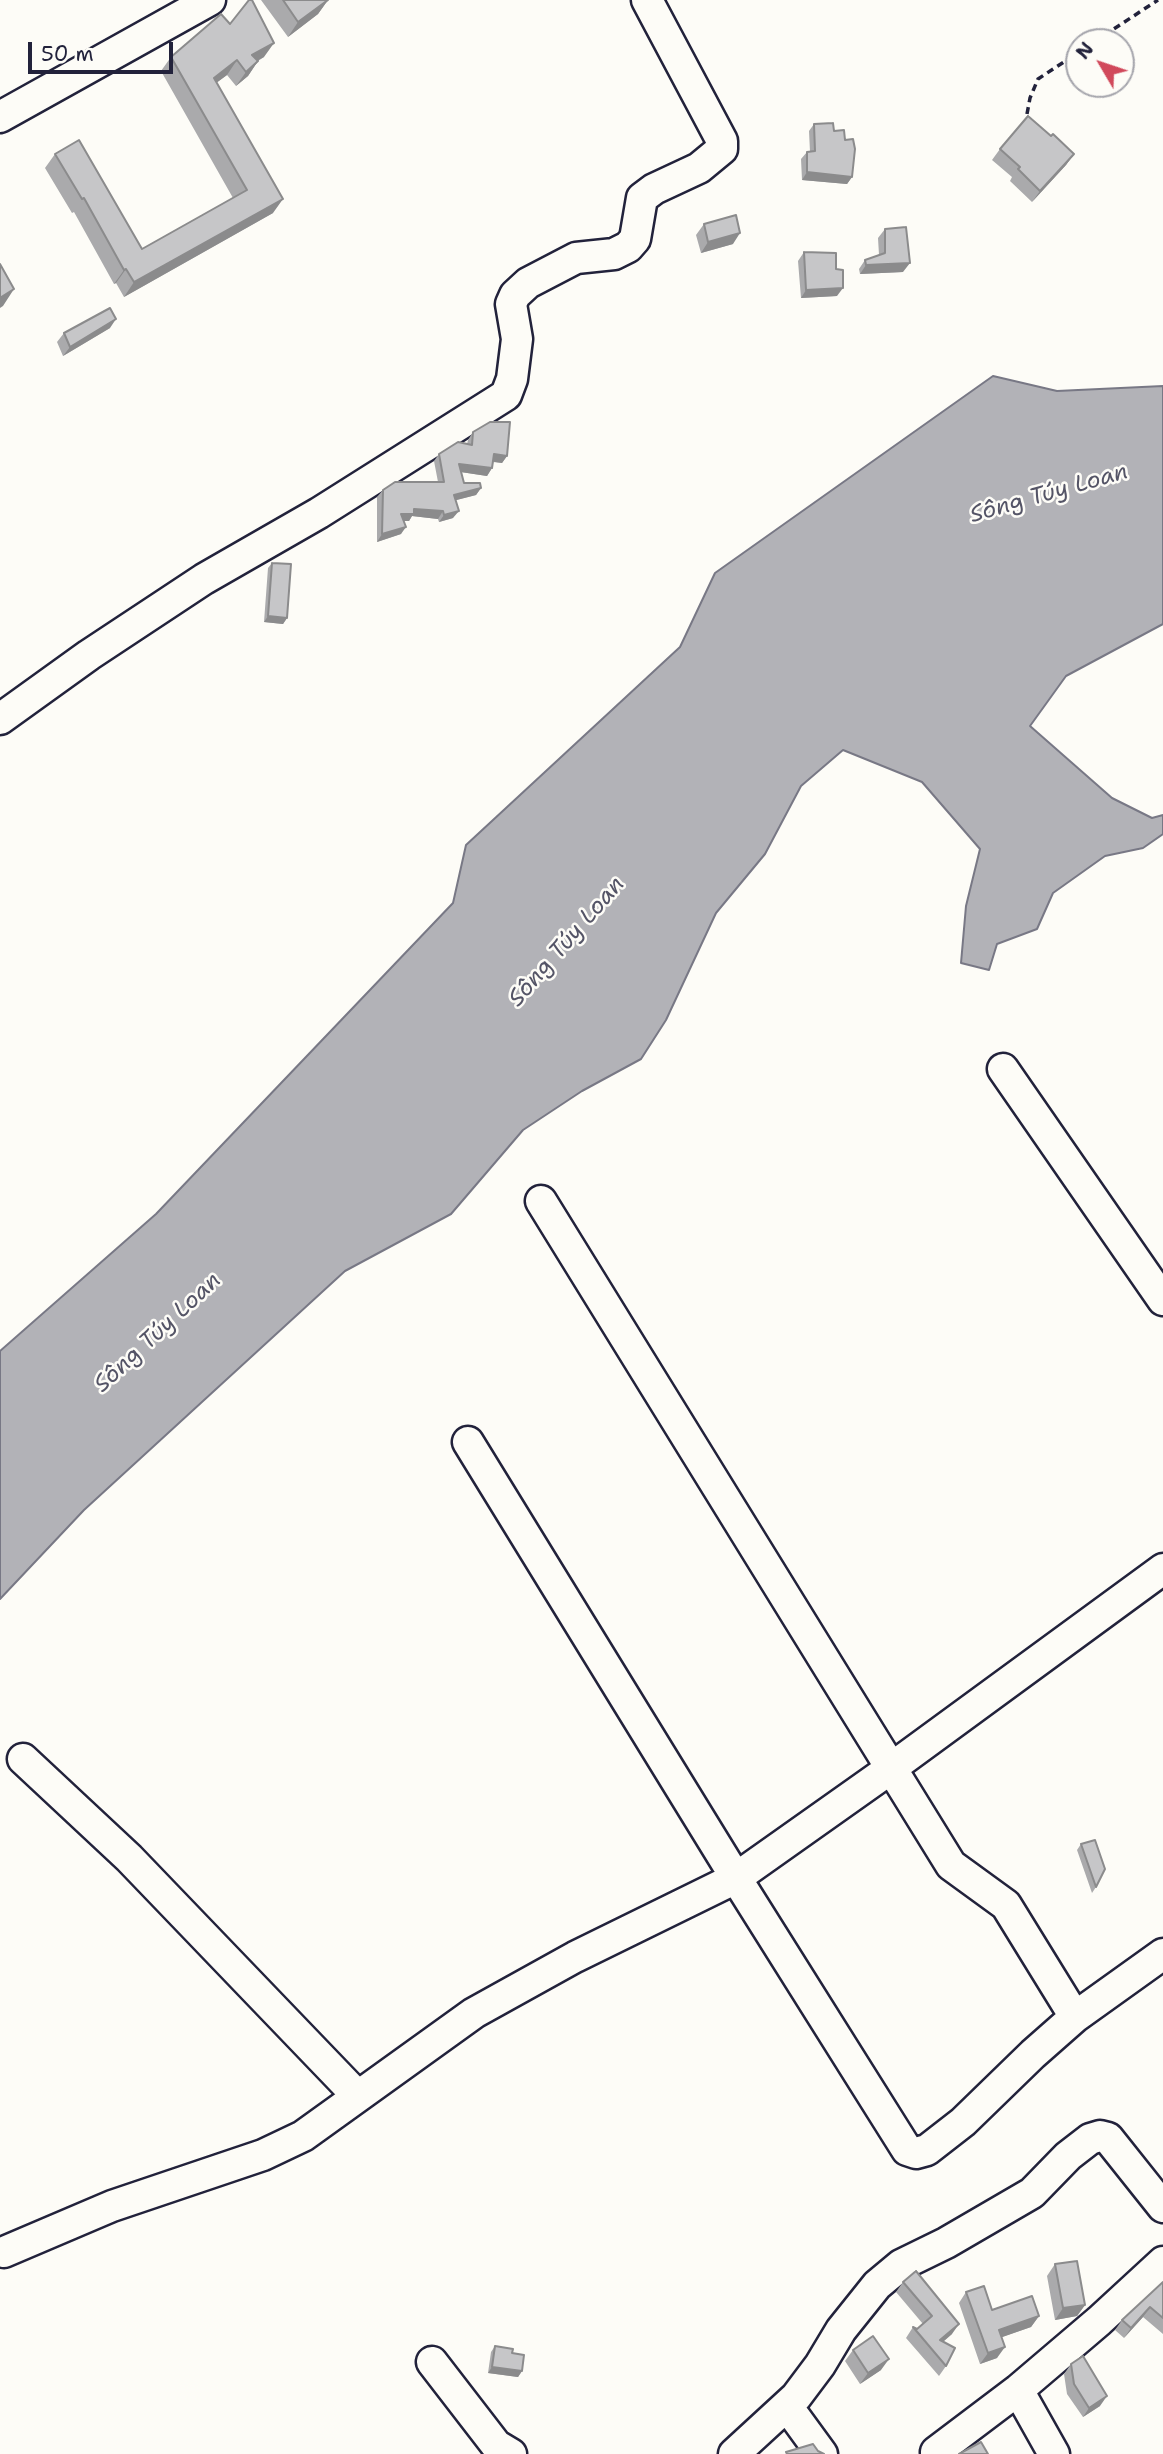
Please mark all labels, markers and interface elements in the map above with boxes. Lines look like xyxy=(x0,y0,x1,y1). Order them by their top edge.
scale bar xyxy=(32,28,177,72)
north arrow xyxy=(1065,28,1135,98)
text: N xyxy=(1070,37,1099,64)
text: 50 m xyxy=(41,40,94,68)
water label: Sông Túy Loan xyxy=(967,458,1131,530)
water label: Sông Túy Loan xyxy=(503,871,631,1013)
water label: Sông Túy Loan xyxy=(89,1267,227,1399)

